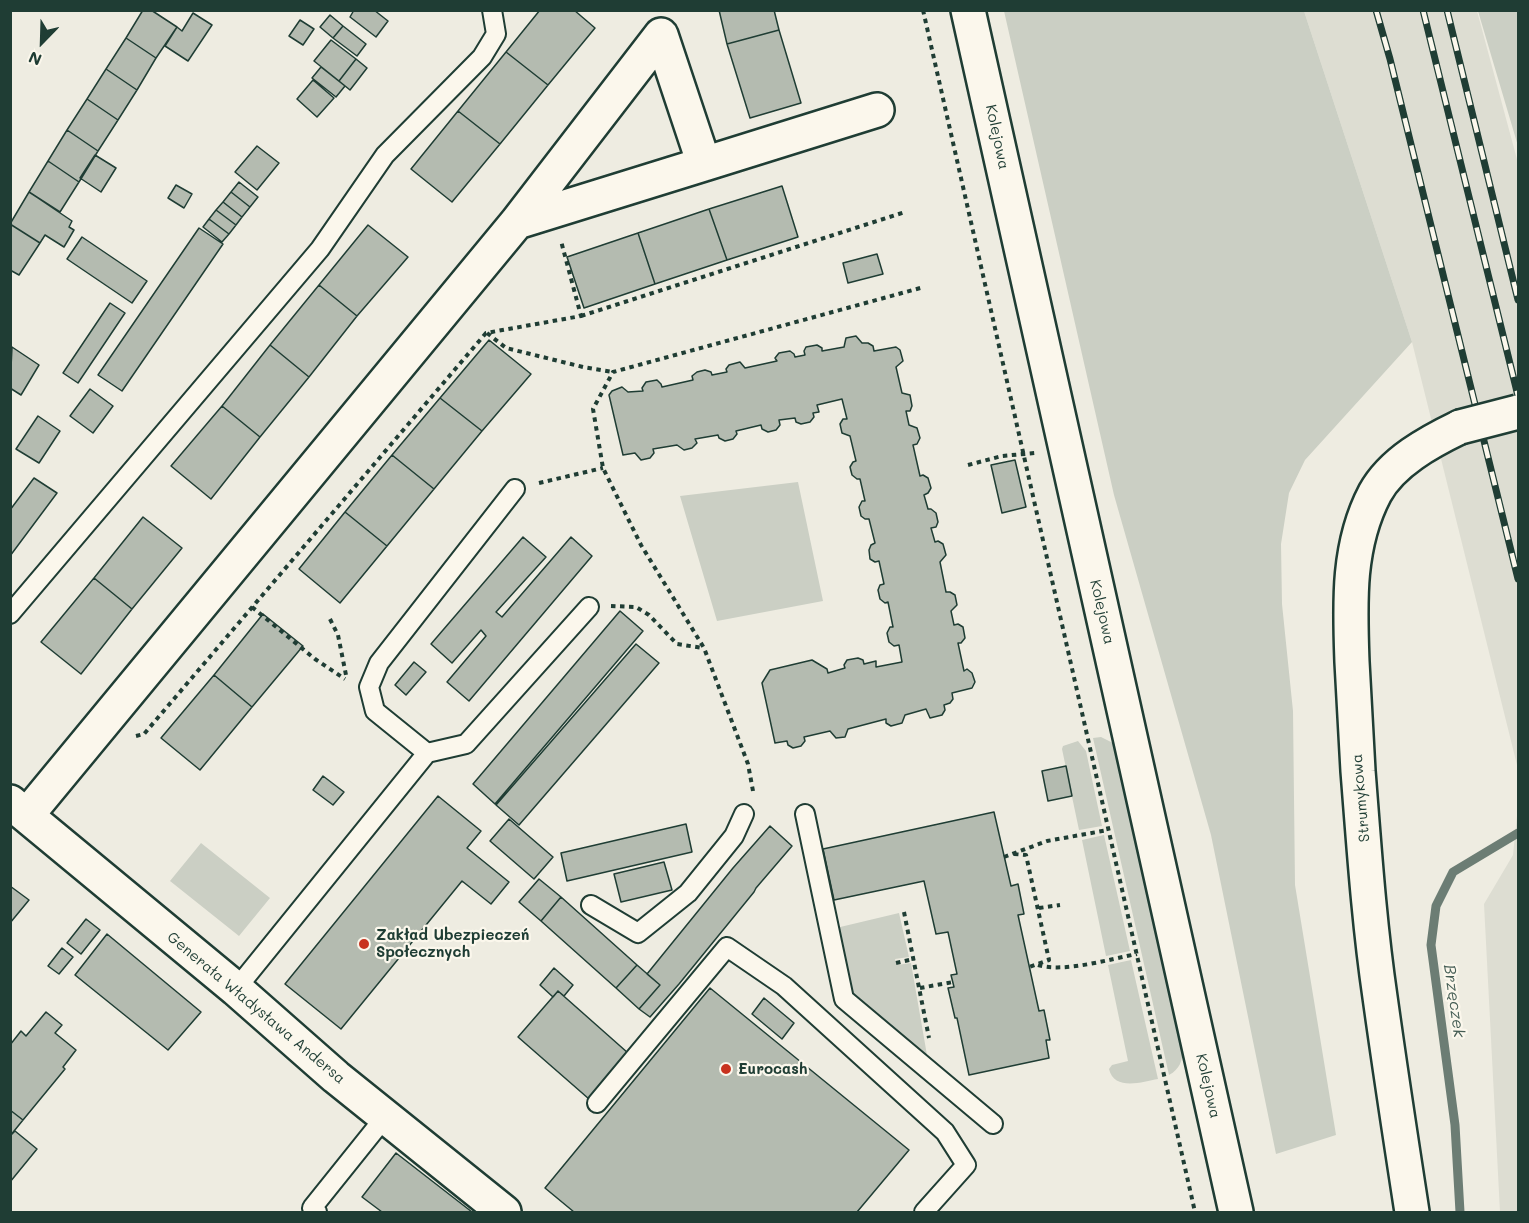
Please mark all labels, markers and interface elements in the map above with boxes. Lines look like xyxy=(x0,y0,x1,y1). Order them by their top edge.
north arrow xyxy=(12,12,72,72)
text: N xyxy=(25,47,44,71)
street label: Kolejowa xyxy=(981,103,1013,171)
street label: Kolejowa xyxy=(1086,578,1118,646)
street label: Strumykowa xyxy=(1348,753,1374,843)
place label: Zakład Ubezpieczeń Społecznych xyxy=(376,926,529,961)
street label: Generała Władysława Andersa xyxy=(163,928,349,1088)
marker: Zakład Ubezpieczeń Społecznych xyxy=(357,937,371,951)
water label: Brzęczek xyxy=(1439,963,1469,1039)
street label: Kolejowa xyxy=(1192,1052,1224,1120)
place label: Eurocash xyxy=(738,1060,808,1078)
marker: Eurocash xyxy=(719,1062,733,1076)

